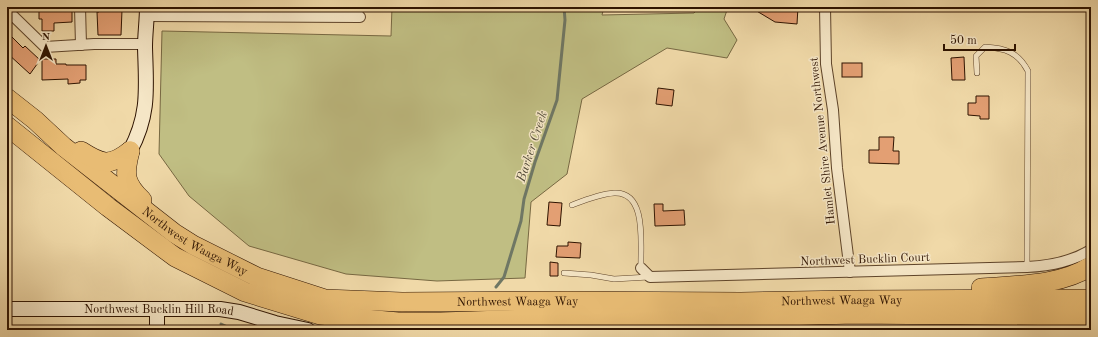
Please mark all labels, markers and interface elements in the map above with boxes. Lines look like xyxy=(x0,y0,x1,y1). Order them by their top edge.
north arrow xyxy=(26,26,66,66)
scale bar xyxy=(944,26,1015,52)
text: N xyxy=(42,32,51,43)
text: 50 m xyxy=(950,34,977,47)
street label: Hamlet Shire Avenue Northwest xyxy=(808,57,838,225)
water label: Barker Creek xyxy=(515,109,550,185)
street label: Northwest Waaga Way xyxy=(139,205,250,279)
street label: Northwest Bucklin Court xyxy=(800,252,930,268)
street label: Northwest Waaga Way xyxy=(781,295,903,308)
street label: Northwest Waaga Way xyxy=(457,296,579,309)
street label: Northwest Bucklin Hill Road xyxy=(84,304,235,318)

